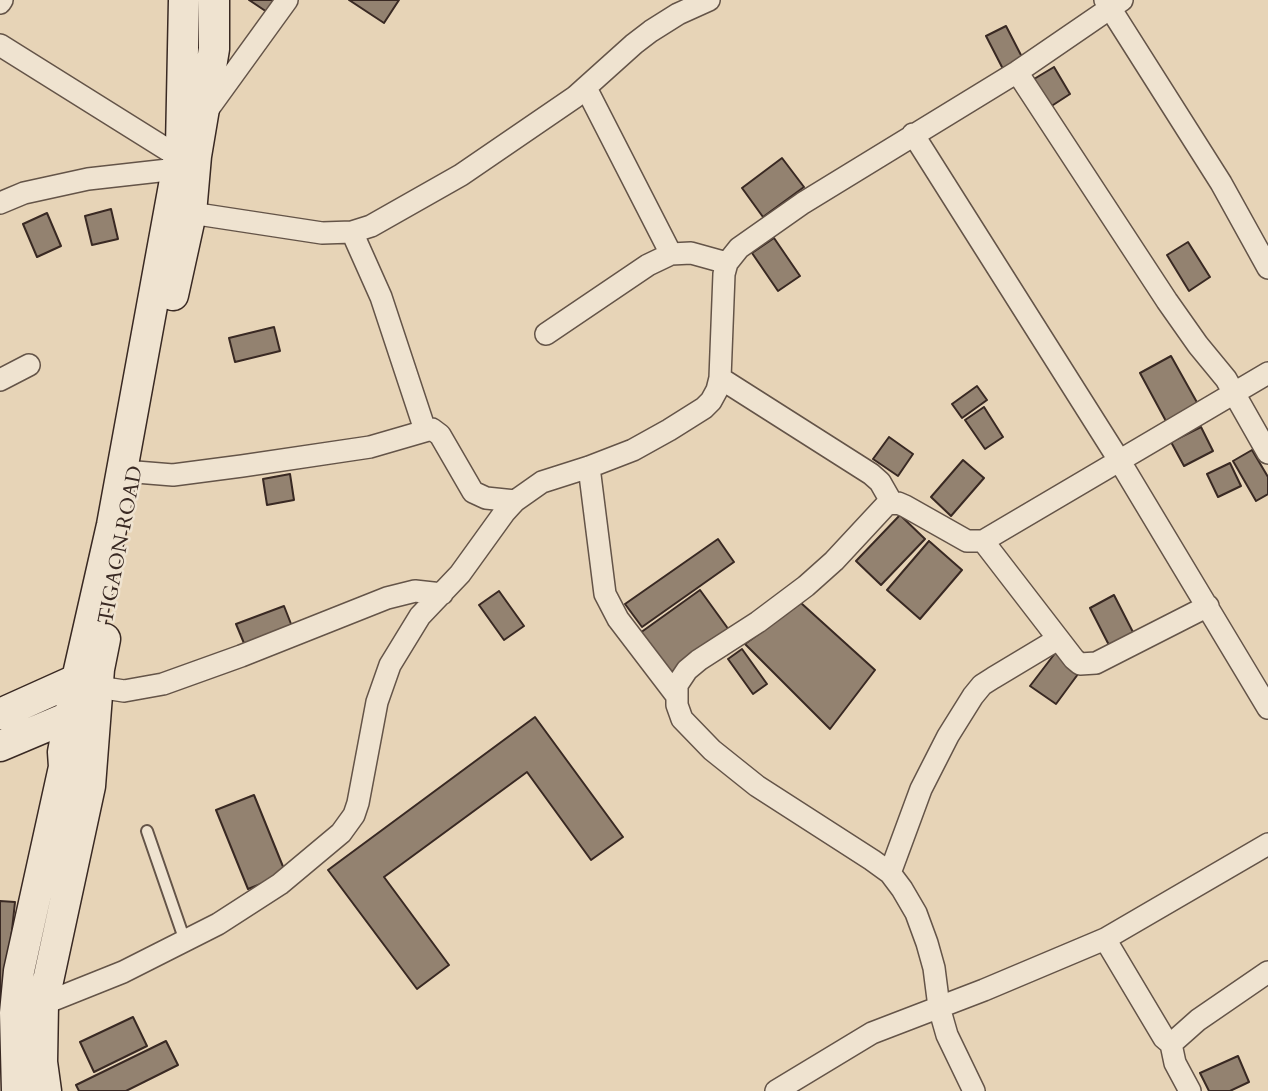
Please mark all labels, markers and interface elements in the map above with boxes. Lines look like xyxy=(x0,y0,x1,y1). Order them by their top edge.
street label: TIGAON ROAD xyxy=(94,464,150,626)

